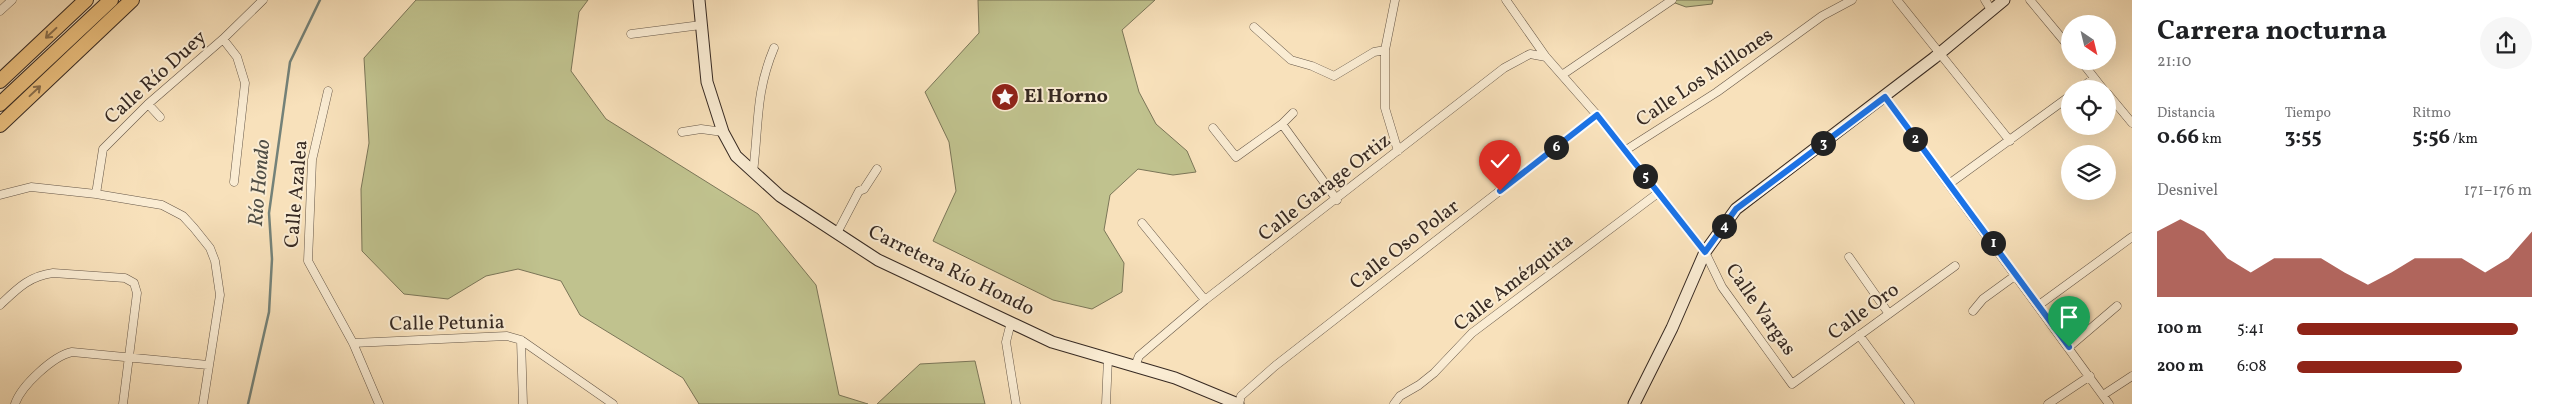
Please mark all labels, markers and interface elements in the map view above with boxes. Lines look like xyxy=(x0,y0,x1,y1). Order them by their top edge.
text: Carrera nocturna xyxy=(2157,12,2387,51)
north arrow xyxy=(2061,15,2116,70)
map controls xyxy=(2061,15,2116,200)
button: share xyxy=(2480,17,2532,69)
street label: Calle Los Millones xyxy=(1631,22,1779,134)
street label: Calle Río Duey xyxy=(99,24,213,131)
one-way arrow xyxy=(44,27,57,39)
text: 21:10 xyxy=(2157,51,2191,73)
button: locate xyxy=(2061,80,2116,135)
place icon: El Horno xyxy=(990,82,1020,112)
place label: El Horno xyxy=(1024,83,1108,111)
one-way arrow xyxy=(29,85,42,97)
text: Distancia xyxy=(2157,104,2215,123)
text: Tiempo xyxy=(2285,104,2331,123)
text: Ritmo xyxy=(2412,104,2451,123)
text: 0.66 xyxy=(2157,123,2199,152)
text: 3:55 xyxy=(2285,123,2322,152)
text: 5:56 xyxy=(2412,123,2450,152)
pin: 2 xyxy=(1902,126,1928,152)
street label: Calle Garage Ortiz xyxy=(1253,127,1397,249)
pin: 3 xyxy=(1810,130,1836,156)
text: 2 xyxy=(1912,130,1919,149)
text: km xyxy=(2199,130,2222,149)
text: /km xyxy=(2450,130,2478,149)
pin: 6 xyxy=(1544,134,1568,160)
text: 3 xyxy=(1820,134,1827,153)
water label: Río Hondo xyxy=(242,138,278,228)
text: 6 xyxy=(1553,138,1560,157)
street label: Calle Azalea xyxy=(278,139,316,249)
pin xyxy=(1479,140,1521,191)
button: layers xyxy=(2061,145,2116,200)
icon: check xyxy=(1486,147,1514,175)
pin: 5 xyxy=(1632,164,1658,188)
text: 5 xyxy=(1642,167,1649,186)
text: Desnivel xyxy=(2157,180,2218,202)
text: 171–176 m xyxy=(2464,180,2532,202)
street label: Calle Oso Polar xyxy=(1344,193,1466,297)
pin: 4 xyxy=(1712,214,1736,238)
text: 4 xyxy=(1720,217,1729,236)
street label: Carretera Río Hondo xyxy=(863,219,1039,323)
street label: Calle Amézquita xyxy=(1448,227,1580,339)
pin: 1 xyxy=(1980,230,2006,256)
text: 1 xyxy=(1991,234,1996,253)
street label: Calle Vargas xyxy=(1718,258,1802,362)
street label: Calle Oro xyxy=(1823,277,1905,347)
pin xyxy=(2048,296,2090,347)
icon: arrive xyxy=(2055,303,2083,331)
street label: Calle Petunia xyxy=(389,309,505,339)
text: 100 m xyxy=(2157,318,2202,340)
text: 5:41 xyxy=(2237,318,2264,340)
text: 200 m xyxy=(2157,356,2204,378)
text: 6:08 xyxy=(2237,356,2267,378)

